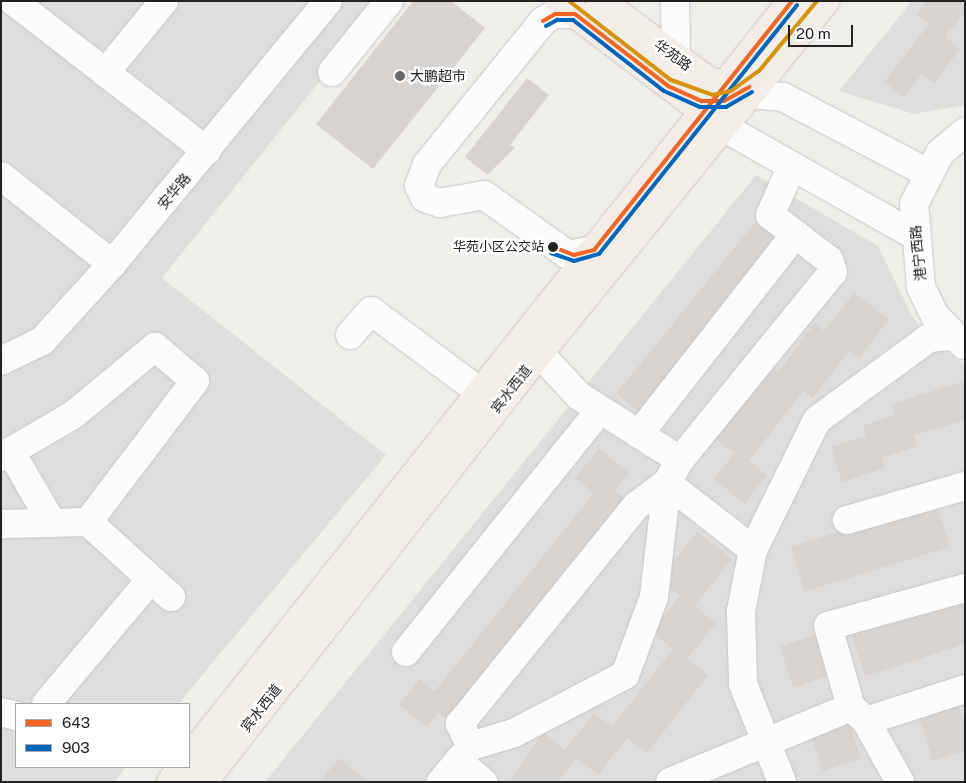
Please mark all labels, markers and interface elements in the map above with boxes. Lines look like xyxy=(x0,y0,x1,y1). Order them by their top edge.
scale bar xyxy=(791,15,856,47)
text: 20 m xyxy=(796,25,831,42)
street label: 华苑路 xyxy=(651,36,695,74)
place label: 大鹏超市 xyxy=(410,68,466,84)
marker: 大鹏超市 xyxy=(394,70,406,82)
street label: 安华路 xyxy=(154,170,194,212)
street label: 港宁西路 xyxy=(907,224,929,282)
place label: 华苑小区公交站 xyxy=(453,239,544,255)
marker: 华苑小区公交站 xyxy=(548,242,558,252)
street label: 宾水西道 xyxy=(487,362,535,416)
street label: 宾水西道 xyxy=(237,681,285,735)
legend xyxy=(15,703,190,768)
text: 643 xyxy=(62,714,90,731)
text: 903 xyxy=(62,739,90,756)

